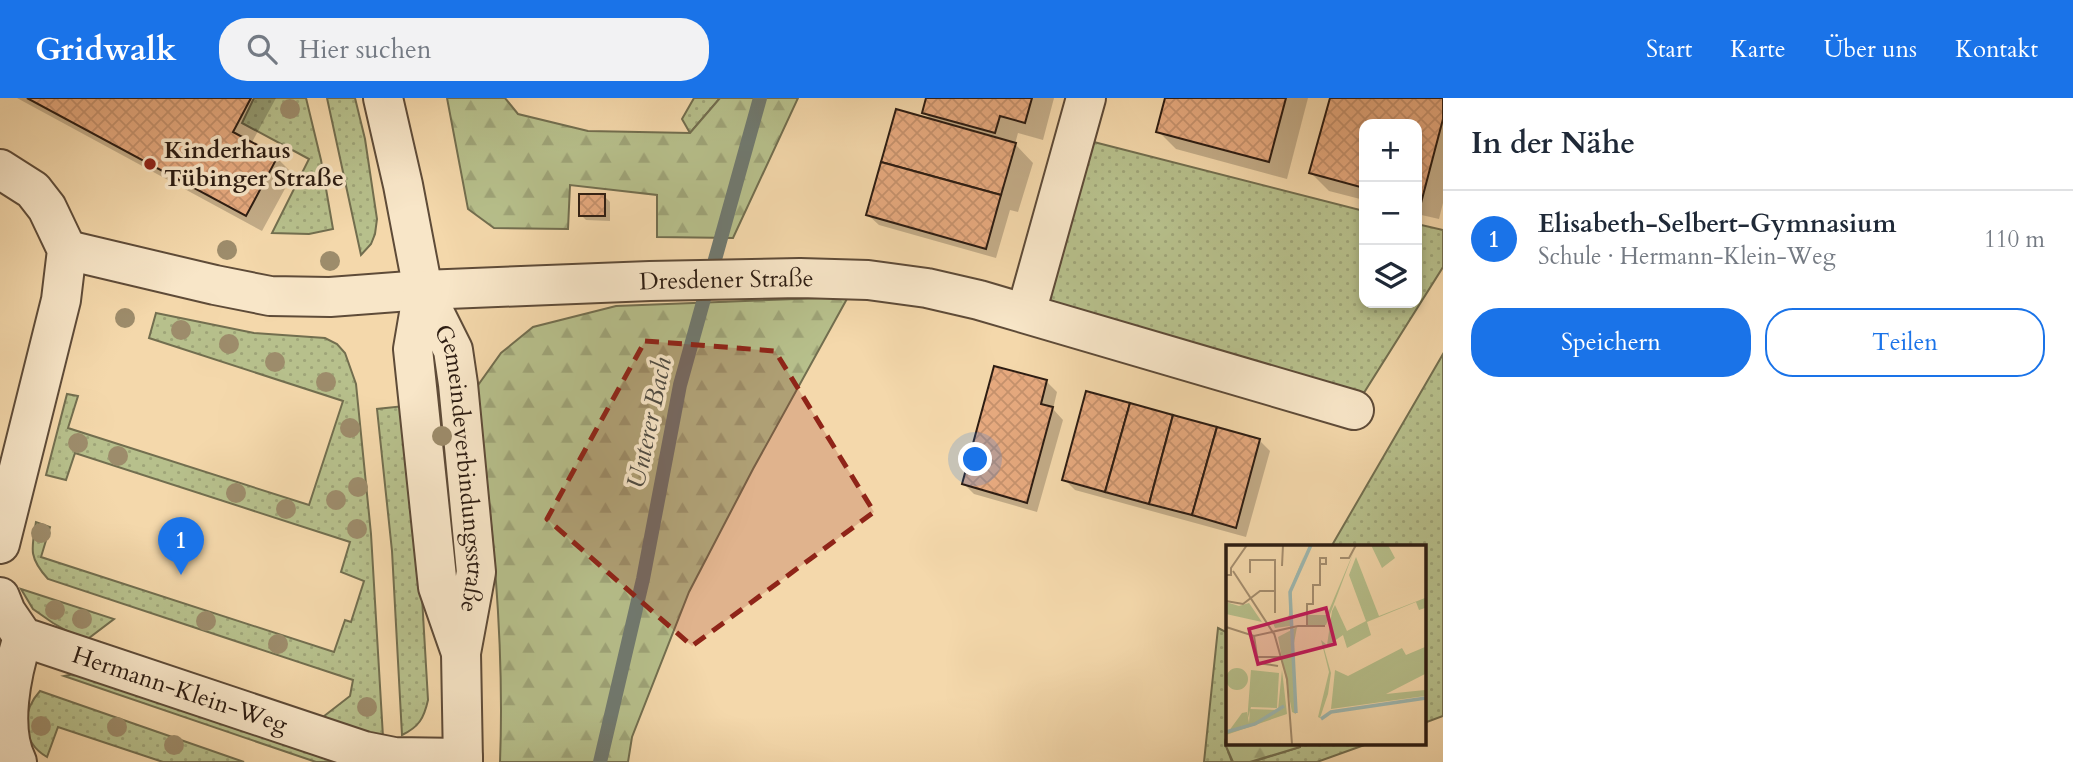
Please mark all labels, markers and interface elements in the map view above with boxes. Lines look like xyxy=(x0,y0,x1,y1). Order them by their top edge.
search box xyxy=(219,18,709,81)
text: Gridwalk xyxy=(35,27,177,72)
icon: search xyxy=(243,30,281,68)
text: Hier suchen xyxy=(299,32,432,67)
text: Start xyxy=(1646,33,1692,66)
text: Karte xyxy=(1730,33,1786,66)
text: Über uns xyxy=(1824,33,1917,66)
text: Kontakt xyxy=(1955,33,2038,66)
map controls xyxy=(1359,119,1422,308)
button: + xyxy=(1359,119,1422,182)
text: In der Nähe xyxy=(1471,123,1635,164)
place label: Kinderhaus Tübinger Straße xyxy=(164,134,344,195)
marker: Kinderhaus Tübinger Straße xyxy=(142,156,158,172)
button: − xyxy=(1359,182,1422,245)
text: Elisabeth-Selbert-Gymnasium xyxy=(1538,206,1897,241)
text: 1 xyxy=(1488,224,1500,255)
text: 110 m xyxy=(1984,224,2045,255)
text: Schule · Hermann-Klein-Weg xyxy=(1538,241,1836,272)
button: layers xyxy=(1359,245,1422,308)
street label: Dresdener Straße xyxy=(638,261,814,298)
button: Speichern xyxy=(1471,308,1751,377)
button: Teilen xyxy=(1765,308,2045,377)
street label: Gemeindeverbindungsstraße xyxy=(426,319,493,616)
water label: Unterer Bach xyxy=(618,353,680,492)
your location xyxy=(958,442,992,476)
pin: 1 xyxy=(158,517,204,575)
inset map xyxy=(1226,545,1426,744)
street label: Hermann-Klein-Weg xyxy=(68,638,293,741)

